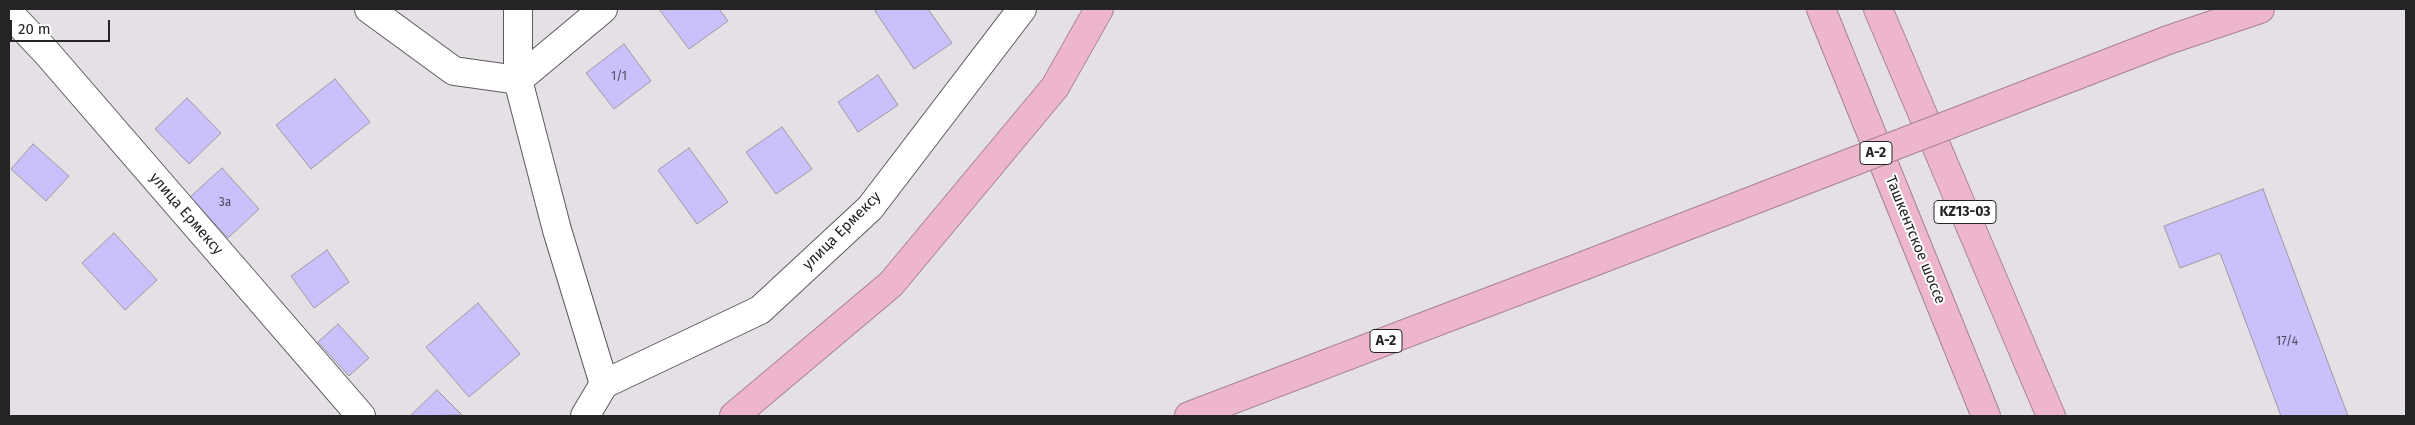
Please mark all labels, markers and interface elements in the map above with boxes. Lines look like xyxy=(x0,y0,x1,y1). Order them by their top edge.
scale bar xyxy=(12,10,112,42)
text: 20 m xyxy=(18,20,51,38)
house number: 1/1 xyxy=(611,70,627,84)
road number: A-2 xyxy=(1860,142,1892,164)
street label: улица Ермексу xyxy=(145,169,227,259)
street label: Ташкентское шоссе xyxy=(1881,173,1949,307)
street label: улица Ермексу xyxy=(799,188,885,274)
house number: 3а xyxy=(219,196,231,210)
road number: KZ13-03 xyxy=(1934,200,1996,223)
road number: A-2 xyxy=(1370,330,1402,352)
house number: 17/4 xyxy=(2276,335,2298,349)

